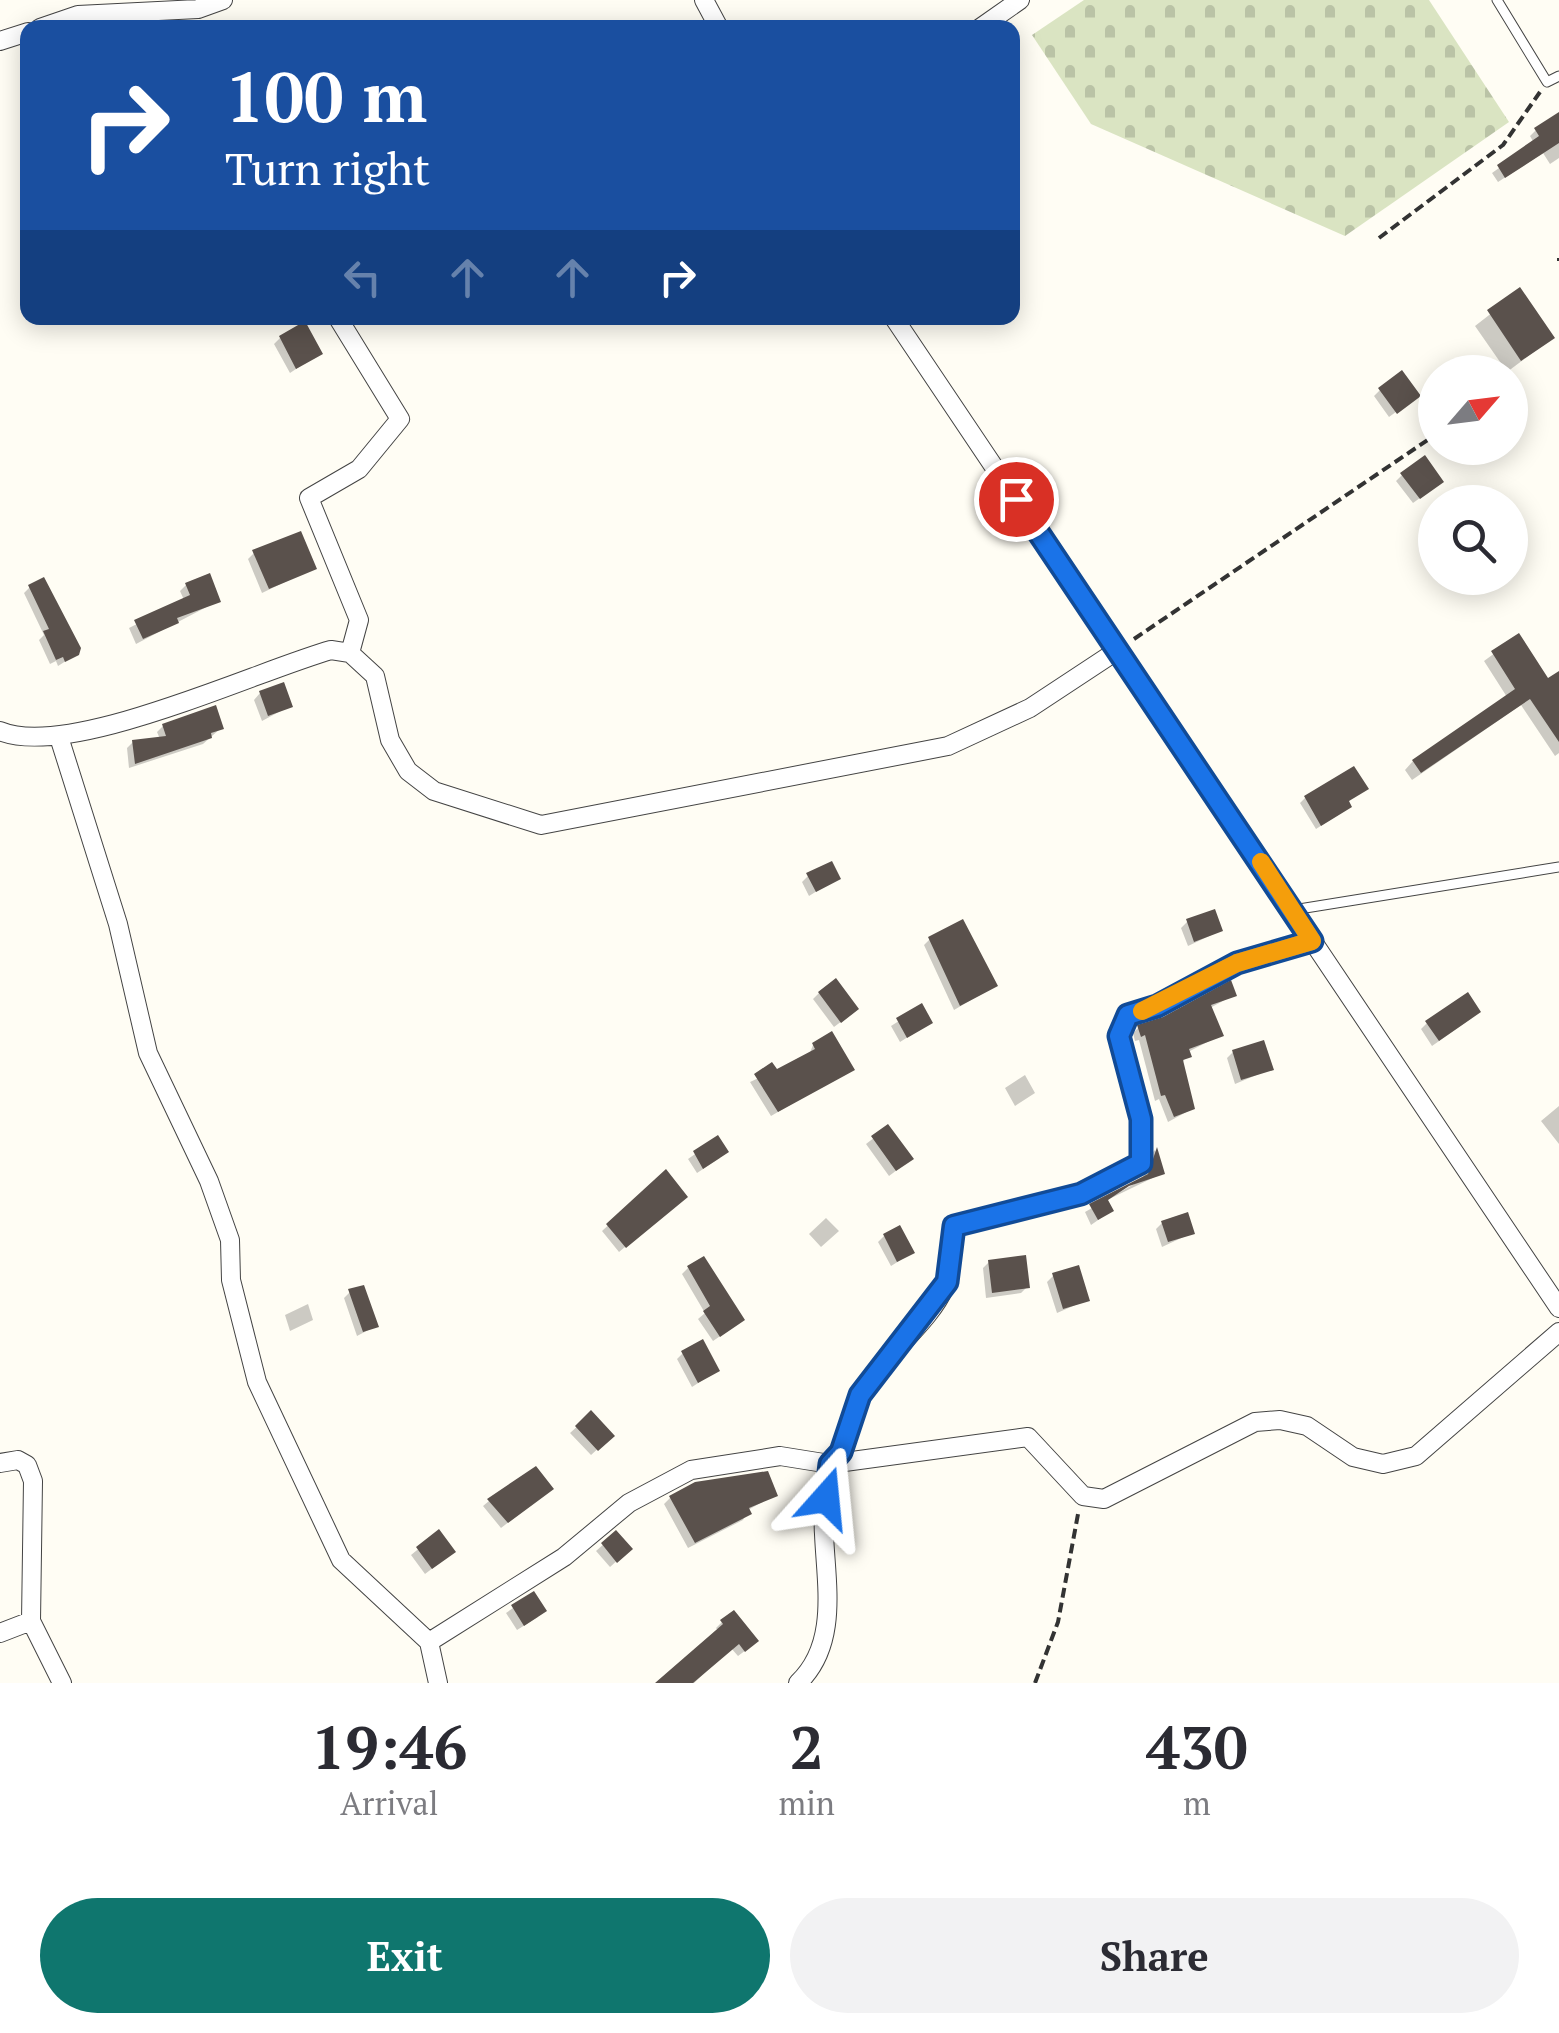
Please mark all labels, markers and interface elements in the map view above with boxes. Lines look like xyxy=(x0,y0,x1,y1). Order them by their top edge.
text: 100 m xyxy=(225,49,427,142)
icon: right xyxy=(60,60,190,190)
text: Turn right xyxy=(225,138,430,198)
icon: left xyxy=(335,250,390,305)
icon: ahead xyxy=(440,250,495,305)
icon: ahead xyxy=(545,250,600,305)
icon: right xyxy=(650,250,705,305)
north arrow xyxy=(1418,355,1528,465)
map controls xyxy=(1418,355,1528,595)
pin xyxy=(974,457,1059,542)
icon: arrive xyxy=(989,472,1044,527)
button: search xyxy=(1418,485,1528,595)
position arrow xyxy=(774,1446,878,1550)
text: 19:46 xyxy=(311,1707,467,1786)
text: 2 xyxy=(790,1707,824,1786)
text: 430 xyxy=(1146,1707,1248,1786)
text: Arrival xyxy=(340,1782,438,1824)
text: min xyxy=(779,1782,835,1824)
text: m xyxy=(1183,1782,1211,1824)
button: Exit xyxy=(40,1898,770,2013)
button: Share xyxy=(790,1898,1519,2013)

